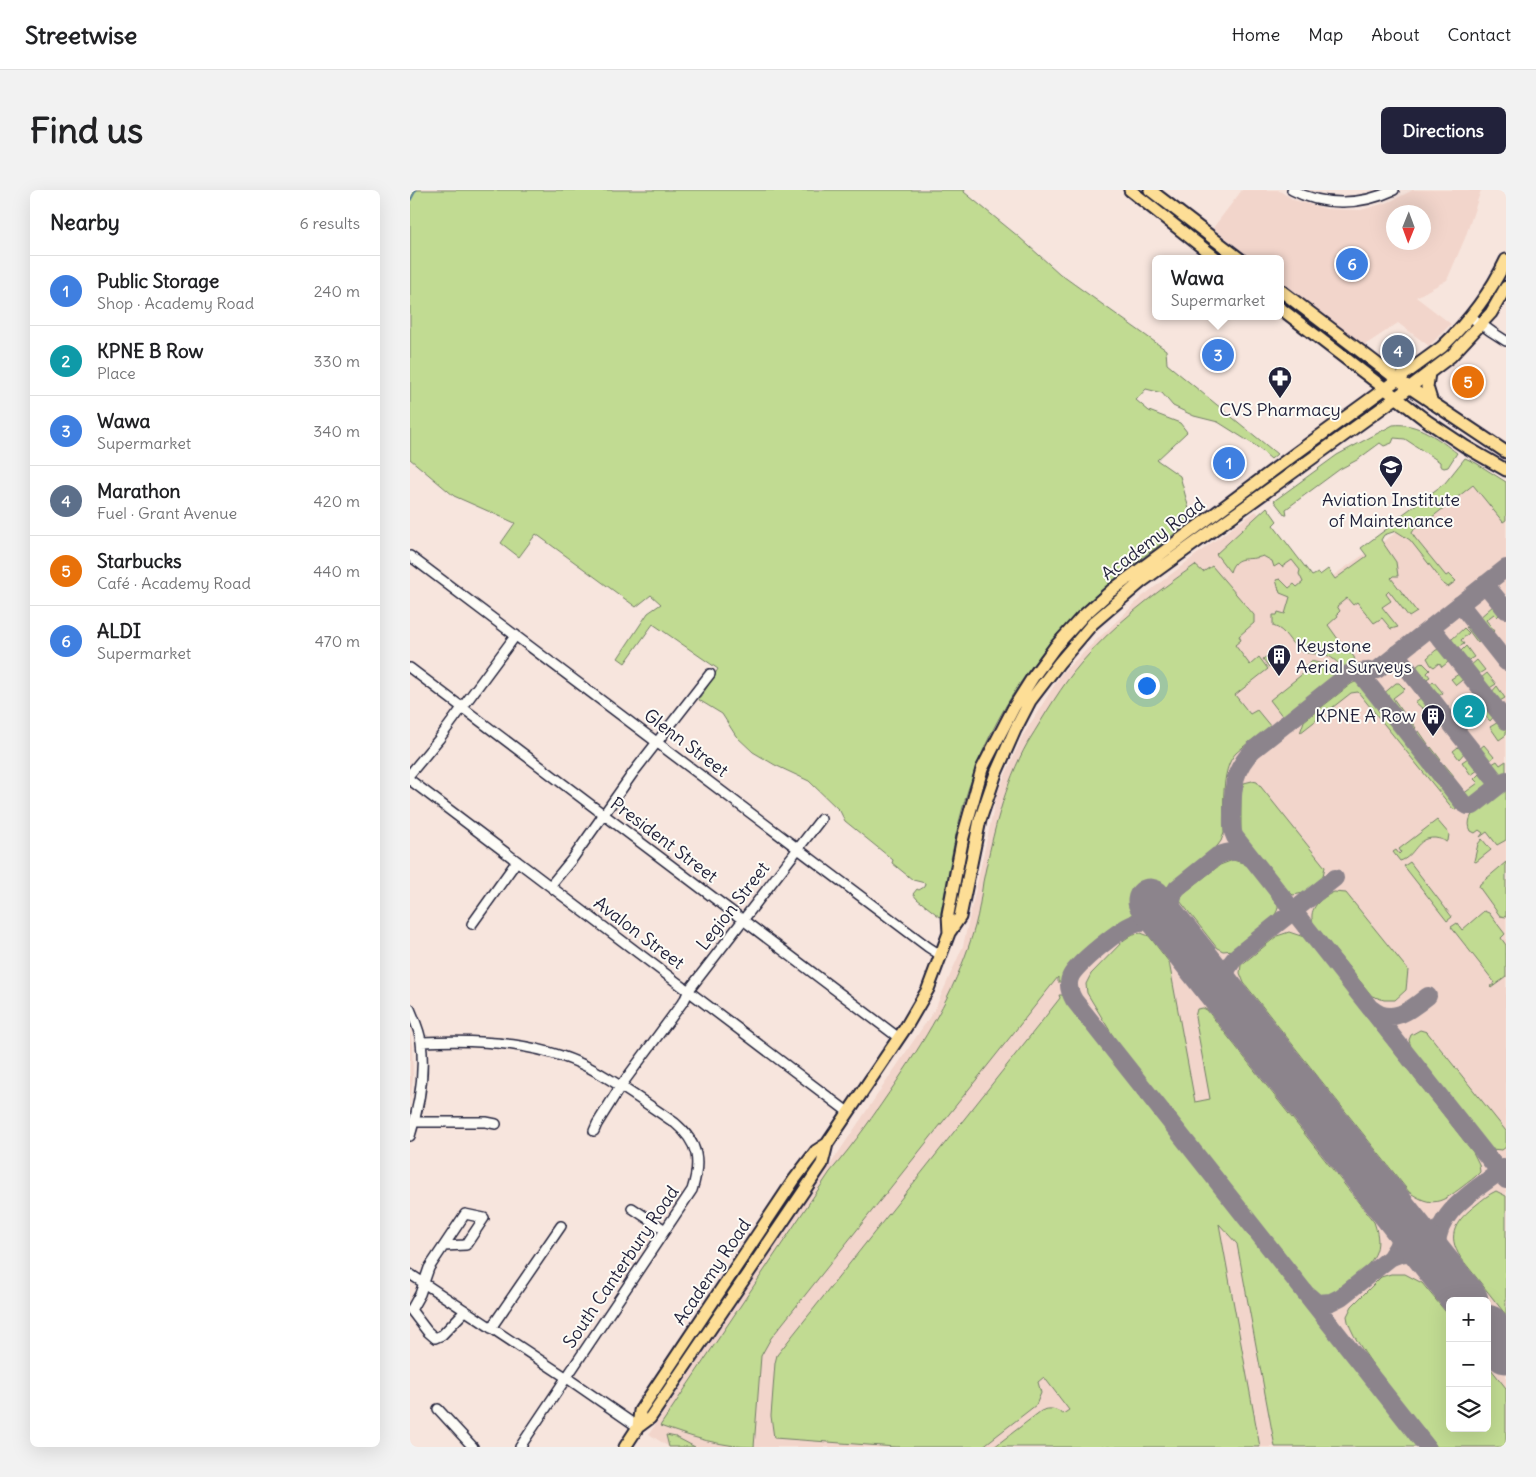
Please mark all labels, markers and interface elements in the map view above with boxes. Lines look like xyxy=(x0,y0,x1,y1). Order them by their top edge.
text: Streetwise xyxy=(25,20,137,50)
text: Home xyxy=(1232,23,1280,46)
text: Map xyxy=(1308,23,1343,46)
text: About xyxy=(1371,23,1419,46)
text: Contact xyxy=(1447,23,1511,46)
button: Directions xyxy=(1381,107,1506,154)
text: Find us xyxy=(30,108,143,152)
north arrow xyxy=(1386,205,1431,250)
text: Nearby xyxy=(50,209,120,236)
text: 6 results xyxy=(299,213,360,233)
pin: 6 xyxy=(1336,245,1368,283)
popup xyxy=(1152,255,1284,320)
text: Wawa xyxy=(1171,266,1224,290)
text: Public Storage xyxy=(97,269,219,293)
text: 1 xyxy=(63,281,69,301)
text: 240 m xyxy=(314,281,360,301)
text: Supermarket xyxy=(1171,290,1265,310)
text: Shop · Academy Road xyxy=(97,293,254,313)
pin: 4 xyxy=(1382,332,1414,370)
pin: 3 xyxy=(1202,336,1234,374)
text: KPNE B Row xyxy=(97,339,204,363)
text: 2 xyxy=(62,351,70,371)
text: 330 m xyxy=(313,351,360,371)
text: Place xyxy=(97,363,136,383)
pin: 5 xyxy=(1452,363,1484,401)
pharmacy icon: CVS Pharmacy xyxy=(1267,365,1293,399)
place label: CVS Pharmacy xyxy=(1219,398,1341,421)
text: Wawa xyxy=(97,409,150,433)
text: 3 xyxy=(61,421,71,441)
text: 340 m xyxy=(313,421,360,441)
text: Supermarket xyxy=(97,433,191,453)
pin: 1 xyxy=(1213,444,1245,482)
school or university icon: Aviation Institute of Maintenance xyxy=(1378,454,1404,488)
text: Marathon xyxy=(97,479,181,503)
place label: Aviation Institute of Maintenance xyxy=(1322,488,1460,532)
text: 4 xyxy=(61,491,71,511)
text: 420 m xyxy=(314,491,360,511)
street label: Academy Road xyxy=(1097,492,1209,585)
text: Fuel · Grant Avenue xyxy=(97,503,237,523)
text: Starbucks xyxy=(97,549,182,573)
text: 5 xyxy=(61,561,71,581)
text: 440 m xyxy=(313,561,360,581)
text: Café · Academy Road xyxy=(97,573,251,593)
text: ALDI xyxy=(97,619,141,643)
text: 6 xyxy=(61,631,71,651)
text: 470 m xyxy=(315,631,360,651)
place label: Keystone Aerial Surveys xyxy=(1296,634,1412,678)
text: Supermarket xyxy=(97,643,191,663)
building icon: Keystone Aerial Surveys xyxy=(1266,643,1292,677)
your location xyxy=(1134,673,1160,699)
pin: 2 xyxy=(1453,692,1485,730)
street label: Glenn Street xyxy=(639,703,733,782)
building icon: KPNE A Row xyxy=(1420,703,1446,737)
place label: KPNE A Row xyxy=(1315,704,1416,727)
street label: President Street xyxy=(606,792,722,887)
street label: Legion Street xyxy=(691,857,774,954)
street label: Avalon Street xyxy=(590,891,689,974)
street label: South Canterbury Road xyxy=(558,1181,684,1352)
street label: Academy Road xyxy=(668,1214,756,1329)
map controls xyxy=(1446,1297,1491,1432)
button: + xyxy=(1446,1297,1491,1342)
button: − xyxy=(1446,1342,1491,1387)
button: layers xyxy=(1446,1387,1491,1432)

